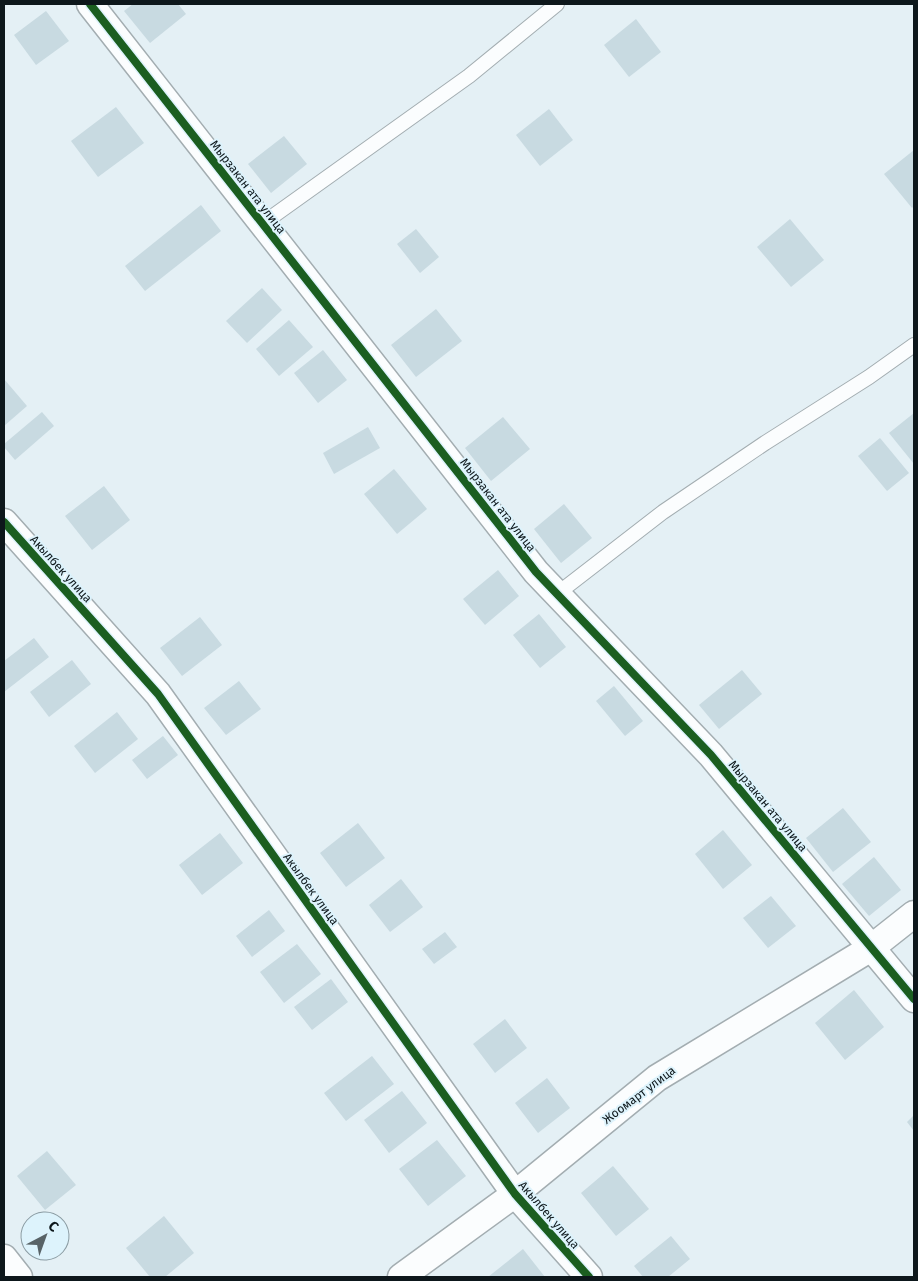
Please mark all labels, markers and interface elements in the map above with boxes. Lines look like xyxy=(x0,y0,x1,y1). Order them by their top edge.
street label: Мырзакан ата улица xyxy=(207,138,289,236)
street label: Мырзакан ата улица xyxy=(457,456,539,554)
street label: Акылбек улица xyxy=(27,533,95,605)
street label: Мырзакан ата улица xyxy=(726,758,810,854)
street label: Акылбек улица xyxy=(280,850,342,928)
street label: Жоомарт улица xyxy=(600,1063,678,1127)
street label: Акылбек улица xyxy=(516,1178,582,1252)
north arrow xyxy=(20,1211,70,1261)
text: С xyxy=(45,1218,62,1236)

